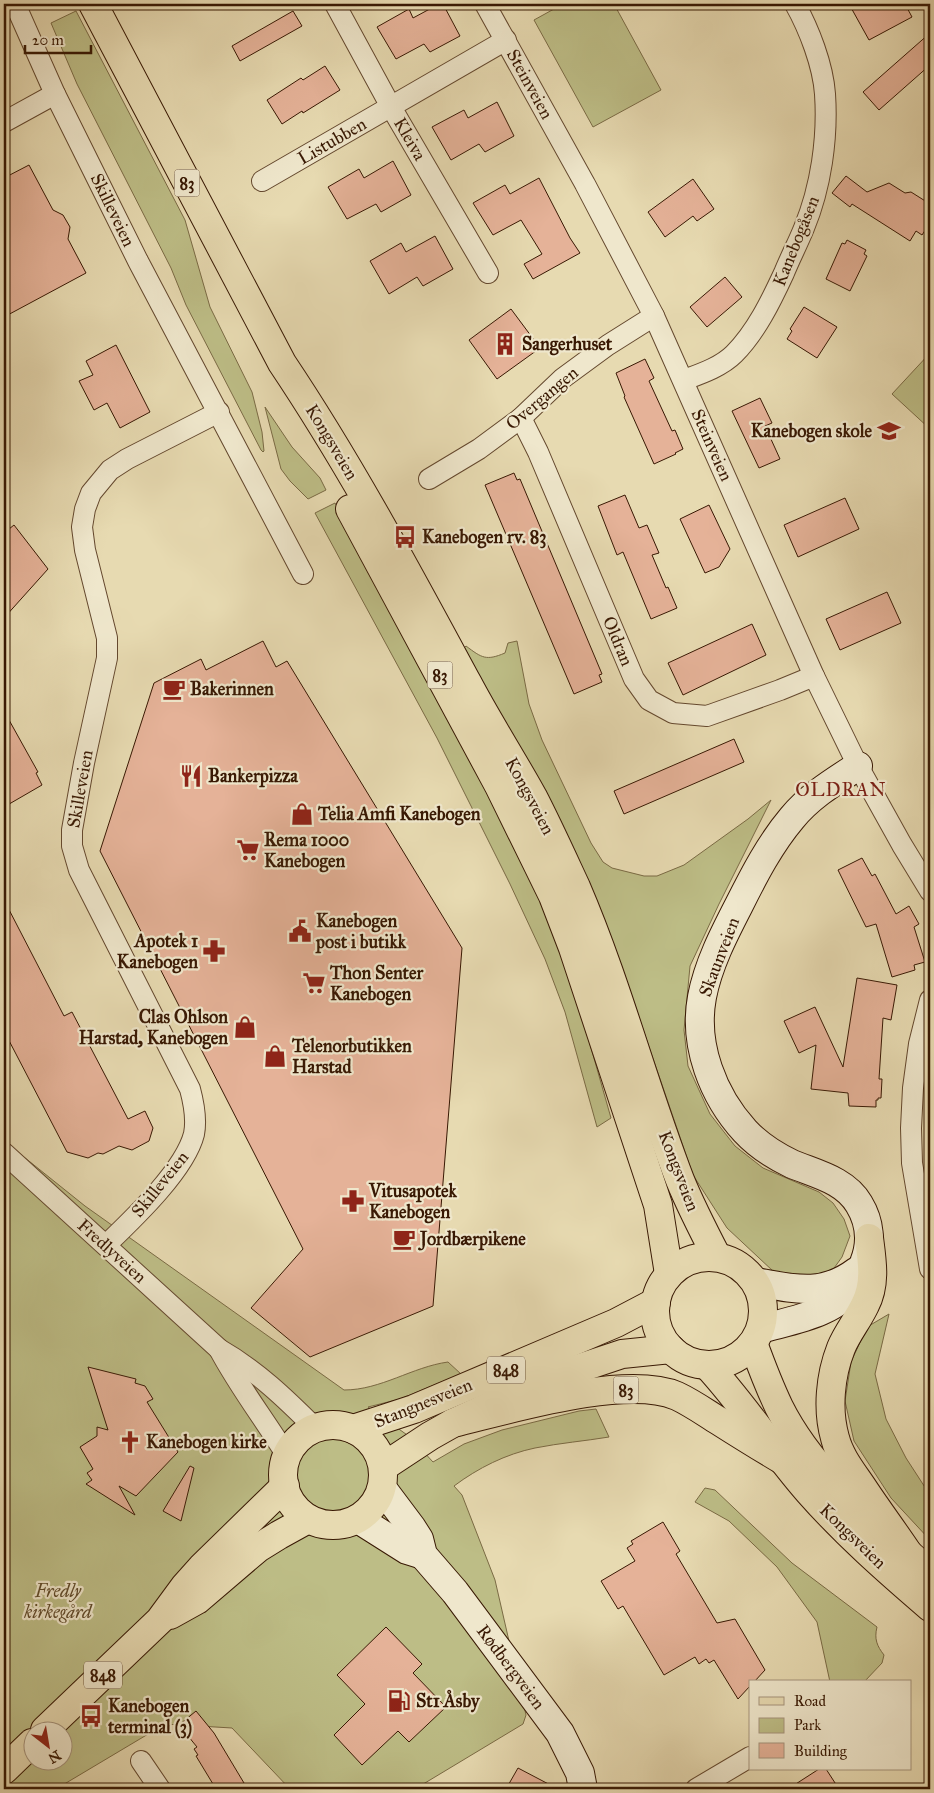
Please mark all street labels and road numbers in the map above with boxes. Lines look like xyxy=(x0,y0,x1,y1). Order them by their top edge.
street label: Steinveien xyxy=(502,45,558,123)
street label: Listubben xyxy=(294,112,370,169)
street label: Kleiva xyxy=(389,114,431,165)
street label: Skilleveien xyxy=(86,170,140,250)
road number: 83 xyxy=(174,170,200,197)
street label: Kanebogåsen xyxy=(768,192,825,290)
street label: Overgangen xyxy=(501,361,584,435)
street label: Kongsveien xyxy=(300,400,363,485)
street label: Steinveien xyxy=(686,406,738,485)
street label: Oldran xyxy=(598,613,638,669)
road number: 83 xyxy=(428,662,452,688)
street label: Skilleveien xyxy=(62,748,98,830)
street label: Kongsveien xyxy=(500,754,560,839)
street label: Skaunveien xyxy=(694,914,744,1000)
street label: Kongsveien xyxy=(653,1128,704,1215)
street label: Skilleveien xyxy=(127,1146,193,1222)
street label: Fredlyveien xyxy=(73,1214,151,1288)
road number: 848 xyxy=(487,1356,525,1384)
street label: Stangnesveien xyxy=(371,1373,476,1434)
road number: 83 xyxy=(614,1376,638,1404)
street label: Kongsveien xyxy=(814,1499,891,1574)
street label: Rødbergveien xyxy=(471,1620,550,1715)
road number: 848 xyxy=(84,1662,122,1688)

